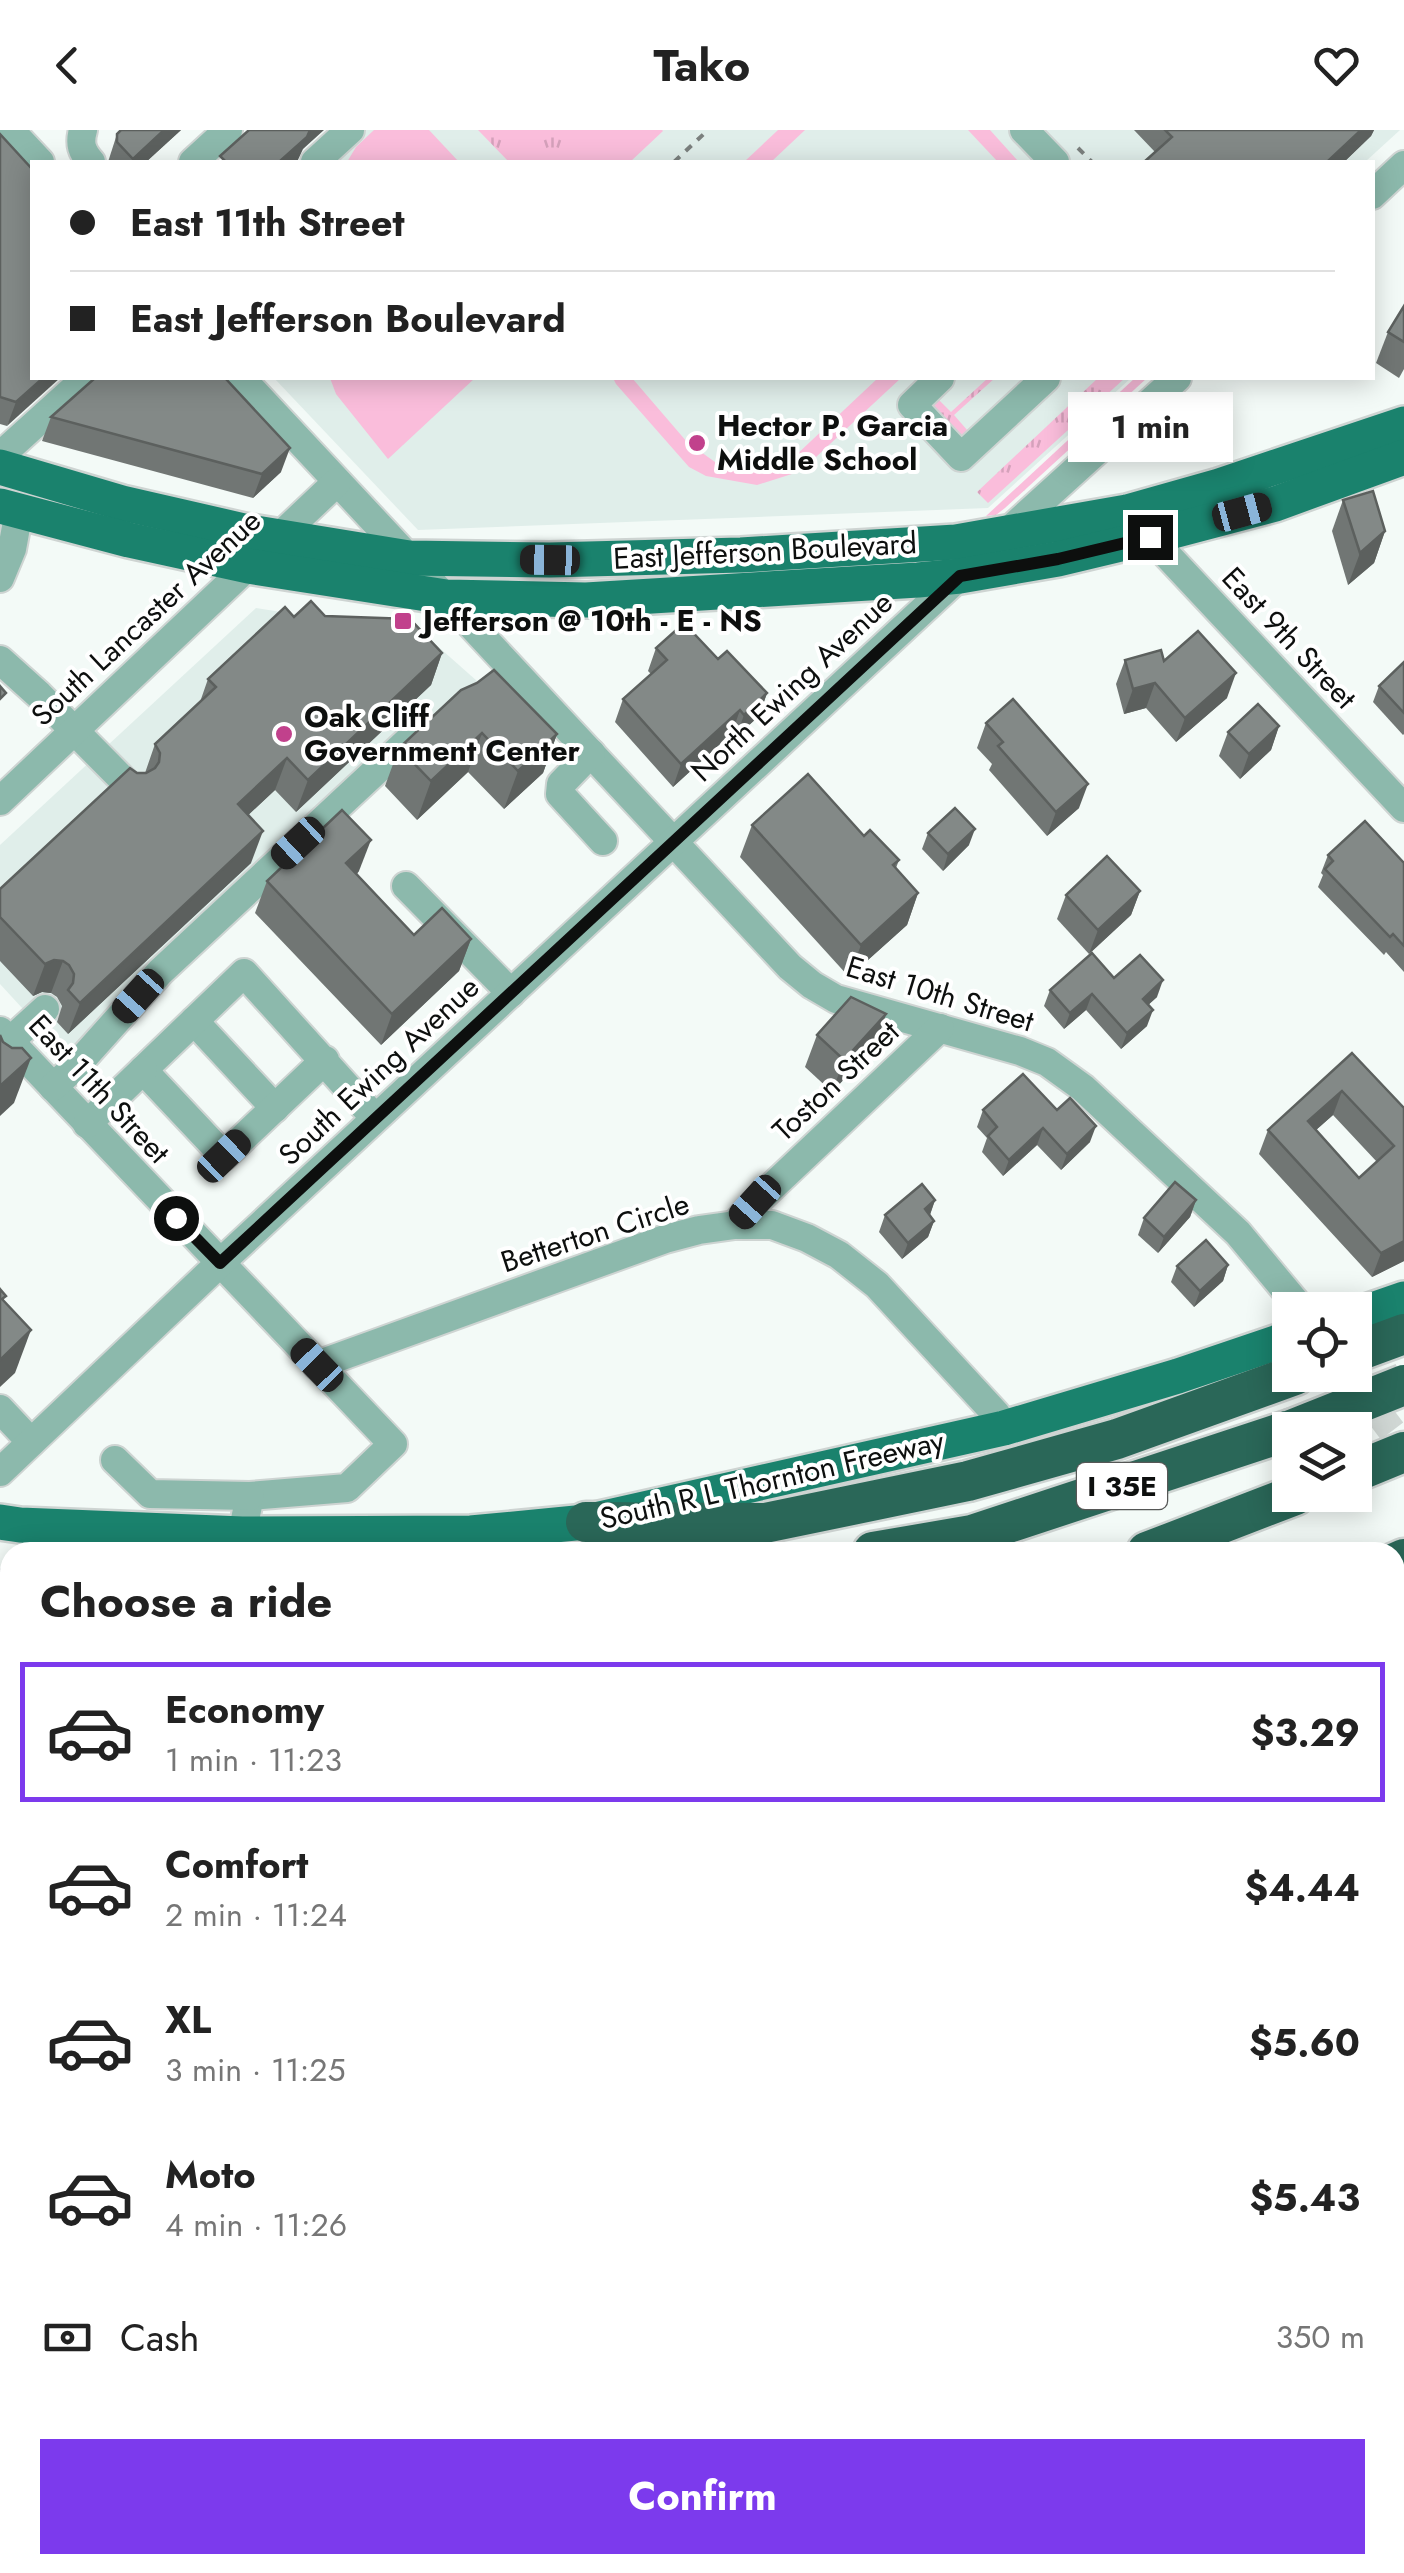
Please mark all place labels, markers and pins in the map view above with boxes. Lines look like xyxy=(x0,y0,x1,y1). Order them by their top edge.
place label: Hector P. Garcia Middle School xyxy=(717,404,948,481)
marker: Hector P. Garcia Middle School xyxy=(686,432,708,454)
place label: Jefferson @ 10th - E - NS xyxy=(418,599,762,642)
marker: Jefferson @ 10th - E - NS xyxy=(392,610,414,632)
place label: Oak Cliff Government Center xyxy=(304,695,581,772)
marker: Oak Cliff Government Center xyxy=(273,723,295,745)

